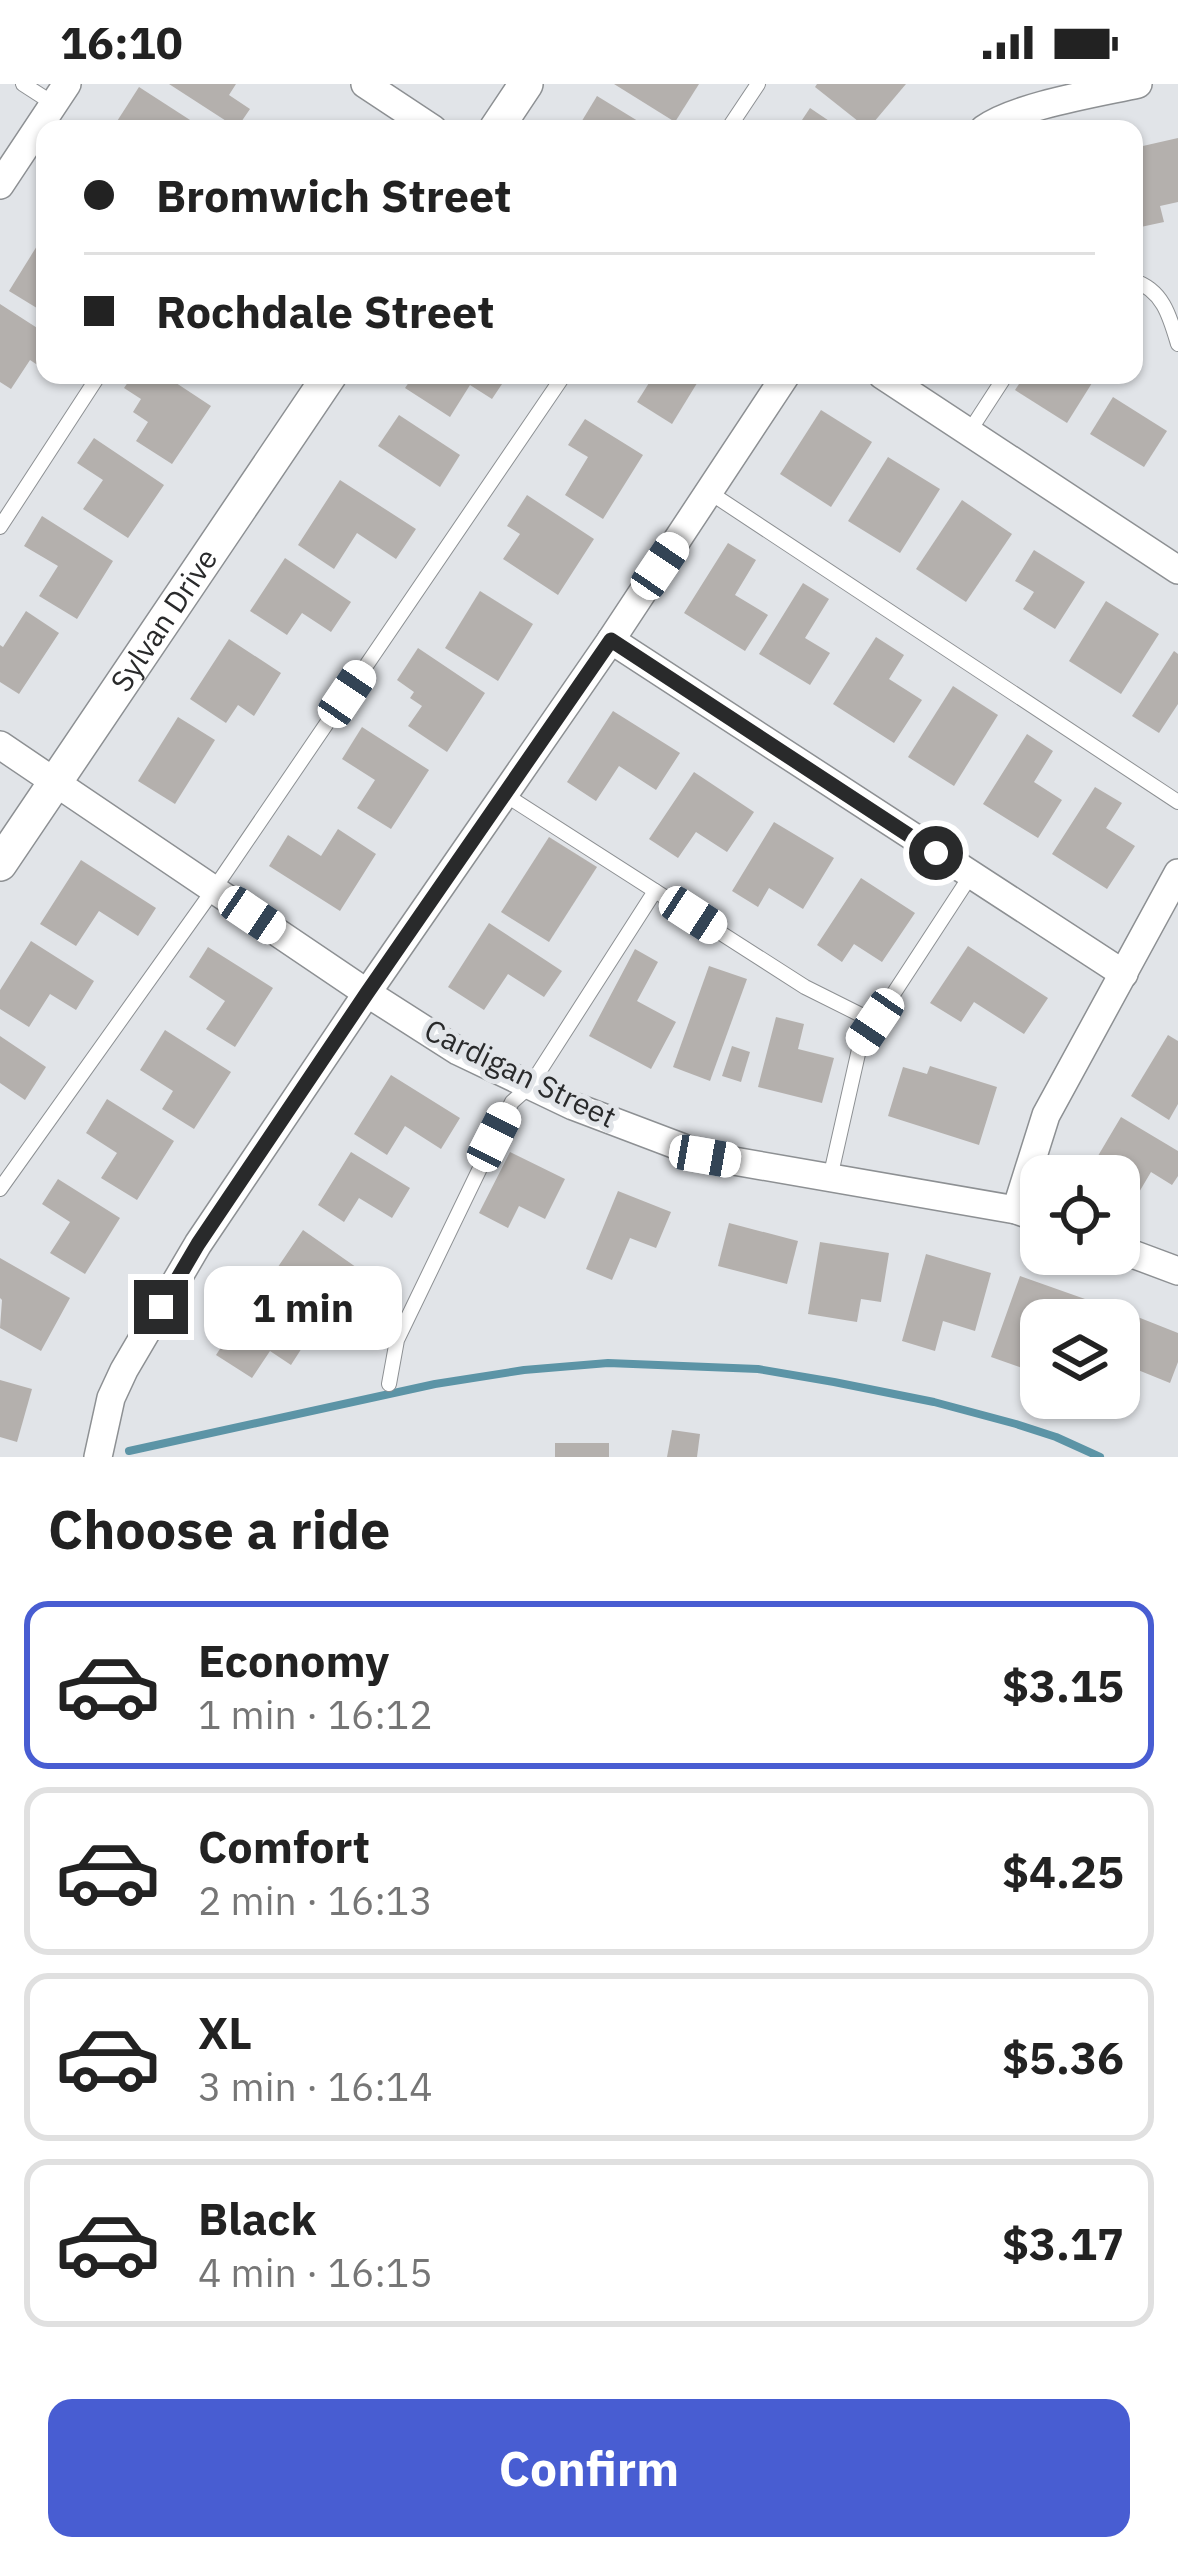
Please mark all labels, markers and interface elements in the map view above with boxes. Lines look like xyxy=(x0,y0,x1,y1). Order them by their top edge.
text: 16:10 xyxy=(60,13,183,71)
text: Bromwich Street xyxy=(156,166,512,224)
text: Rochdale Street xyxy=(156,282,495,340)
car xyxy=(625,526,695,606)
street label: Sylvan Drive xyxy=(101,540,225,699)
car xyxy=(312,654,382,734)
route start xyxy=(909,826,963,880)
car xyxy=(212,880,292,950)
car xyxy=(653,880,733,950)
car xyxy=(840,982,910,1062)
street label: Cardigan Street xyxy=(418,1009,623,1136)
car xyxy=(462,1097,526,1177)
car xyxy=(666,1132,744,1180)
map controls xyxy=(1020,1155,1140,1419)
button: locate xyxy=(1020,1155,1140,1275)
callout: 1 min xyxy=(203,1265,401,1349)
route end xyxy=(134,1280,188,1334)
text: 1 min xyxy=(252,1282,354,1333)
button: layers xyxy=(1020,1299,1140,1419)
text: Choose a ride xyxy=(48,1494,390,1564)
icon: car xyxy=(54,1631,162,1739)
text: Economy xyxy=(198,1631,389,1689)
text: $3.15 xyxy=(1002,1656,1124,1714)
text: 1 min · 16:12 xyxy=(198,1689,433,1740)
icon: car xyxy=(54,1817,162,1925)
text: Comfort xyxy=(198,1817,370,1875)
text: $4.25 xyxy=(1002,1842,1124,1900)
text: 2 min · 16:13 xyxy=(198,1875,433,1926)
icon: car xyxy=(54,2003,162,2111)
text: XL xyxy=(198,2003,252,2061)
text: $5.36 xyxy=(1002,2028,1124,2086)
text: 3 min · 16:14 xyxy=(198,2061,433,2112)
icon: car xyxy=(54,2189,162,2297)
text: Black xyxy=(198,2189,317,2247)
text: $3.17 xyxy=(1002,2214,1124,2272)
text: 4 min · 16:15 xyxy=(198,2247,433,2298)
button: Confirm xyxy=(48,2399,1130,2537)

